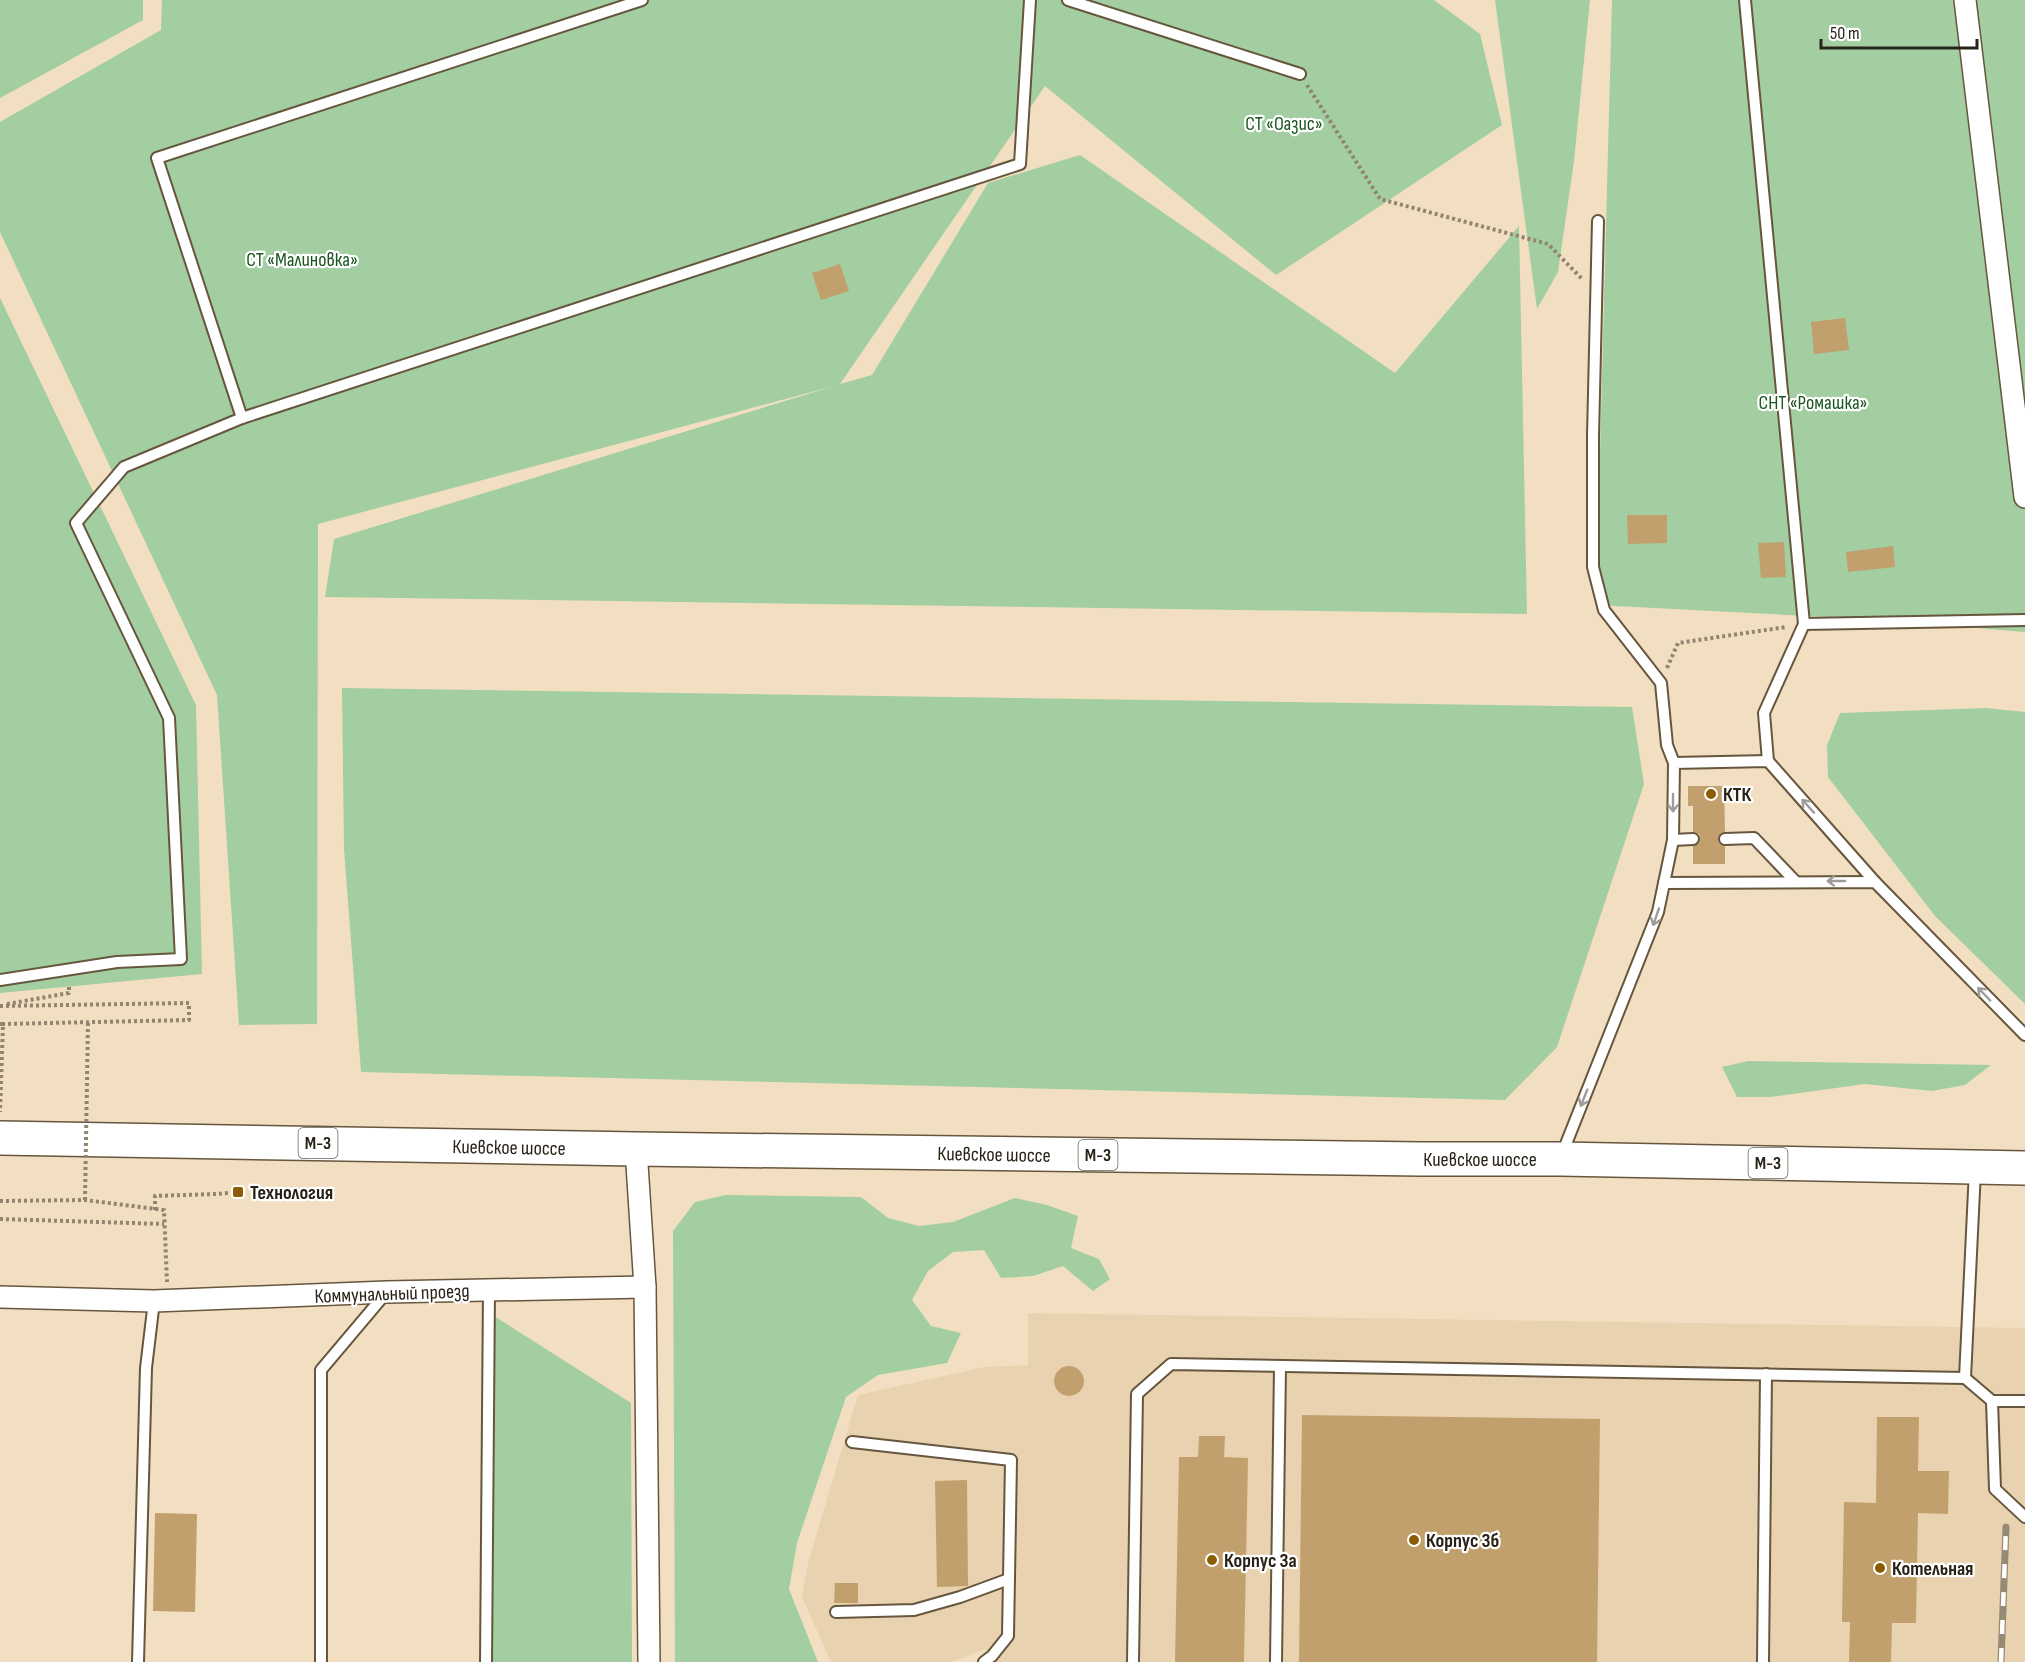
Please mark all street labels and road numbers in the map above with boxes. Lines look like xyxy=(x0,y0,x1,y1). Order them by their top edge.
road number: М-3 xyxy=(298,1128,338,1158)
street label: Киевское шоссе xyxy=(452,1135,566,1161)
road number: М-3 xyxy=(1078,1140,1118,1170)
street label: Киевское шоссе xyxy=(937,1142,1051,1168)
street label: Киевское шоссе xyxy=(1423,1148,1537,1172)
road number: М-3 xyxy=(1748,1148,1788,1178)
street label: Коммунальный проезд xyxy=(314,1279,470,1309)

